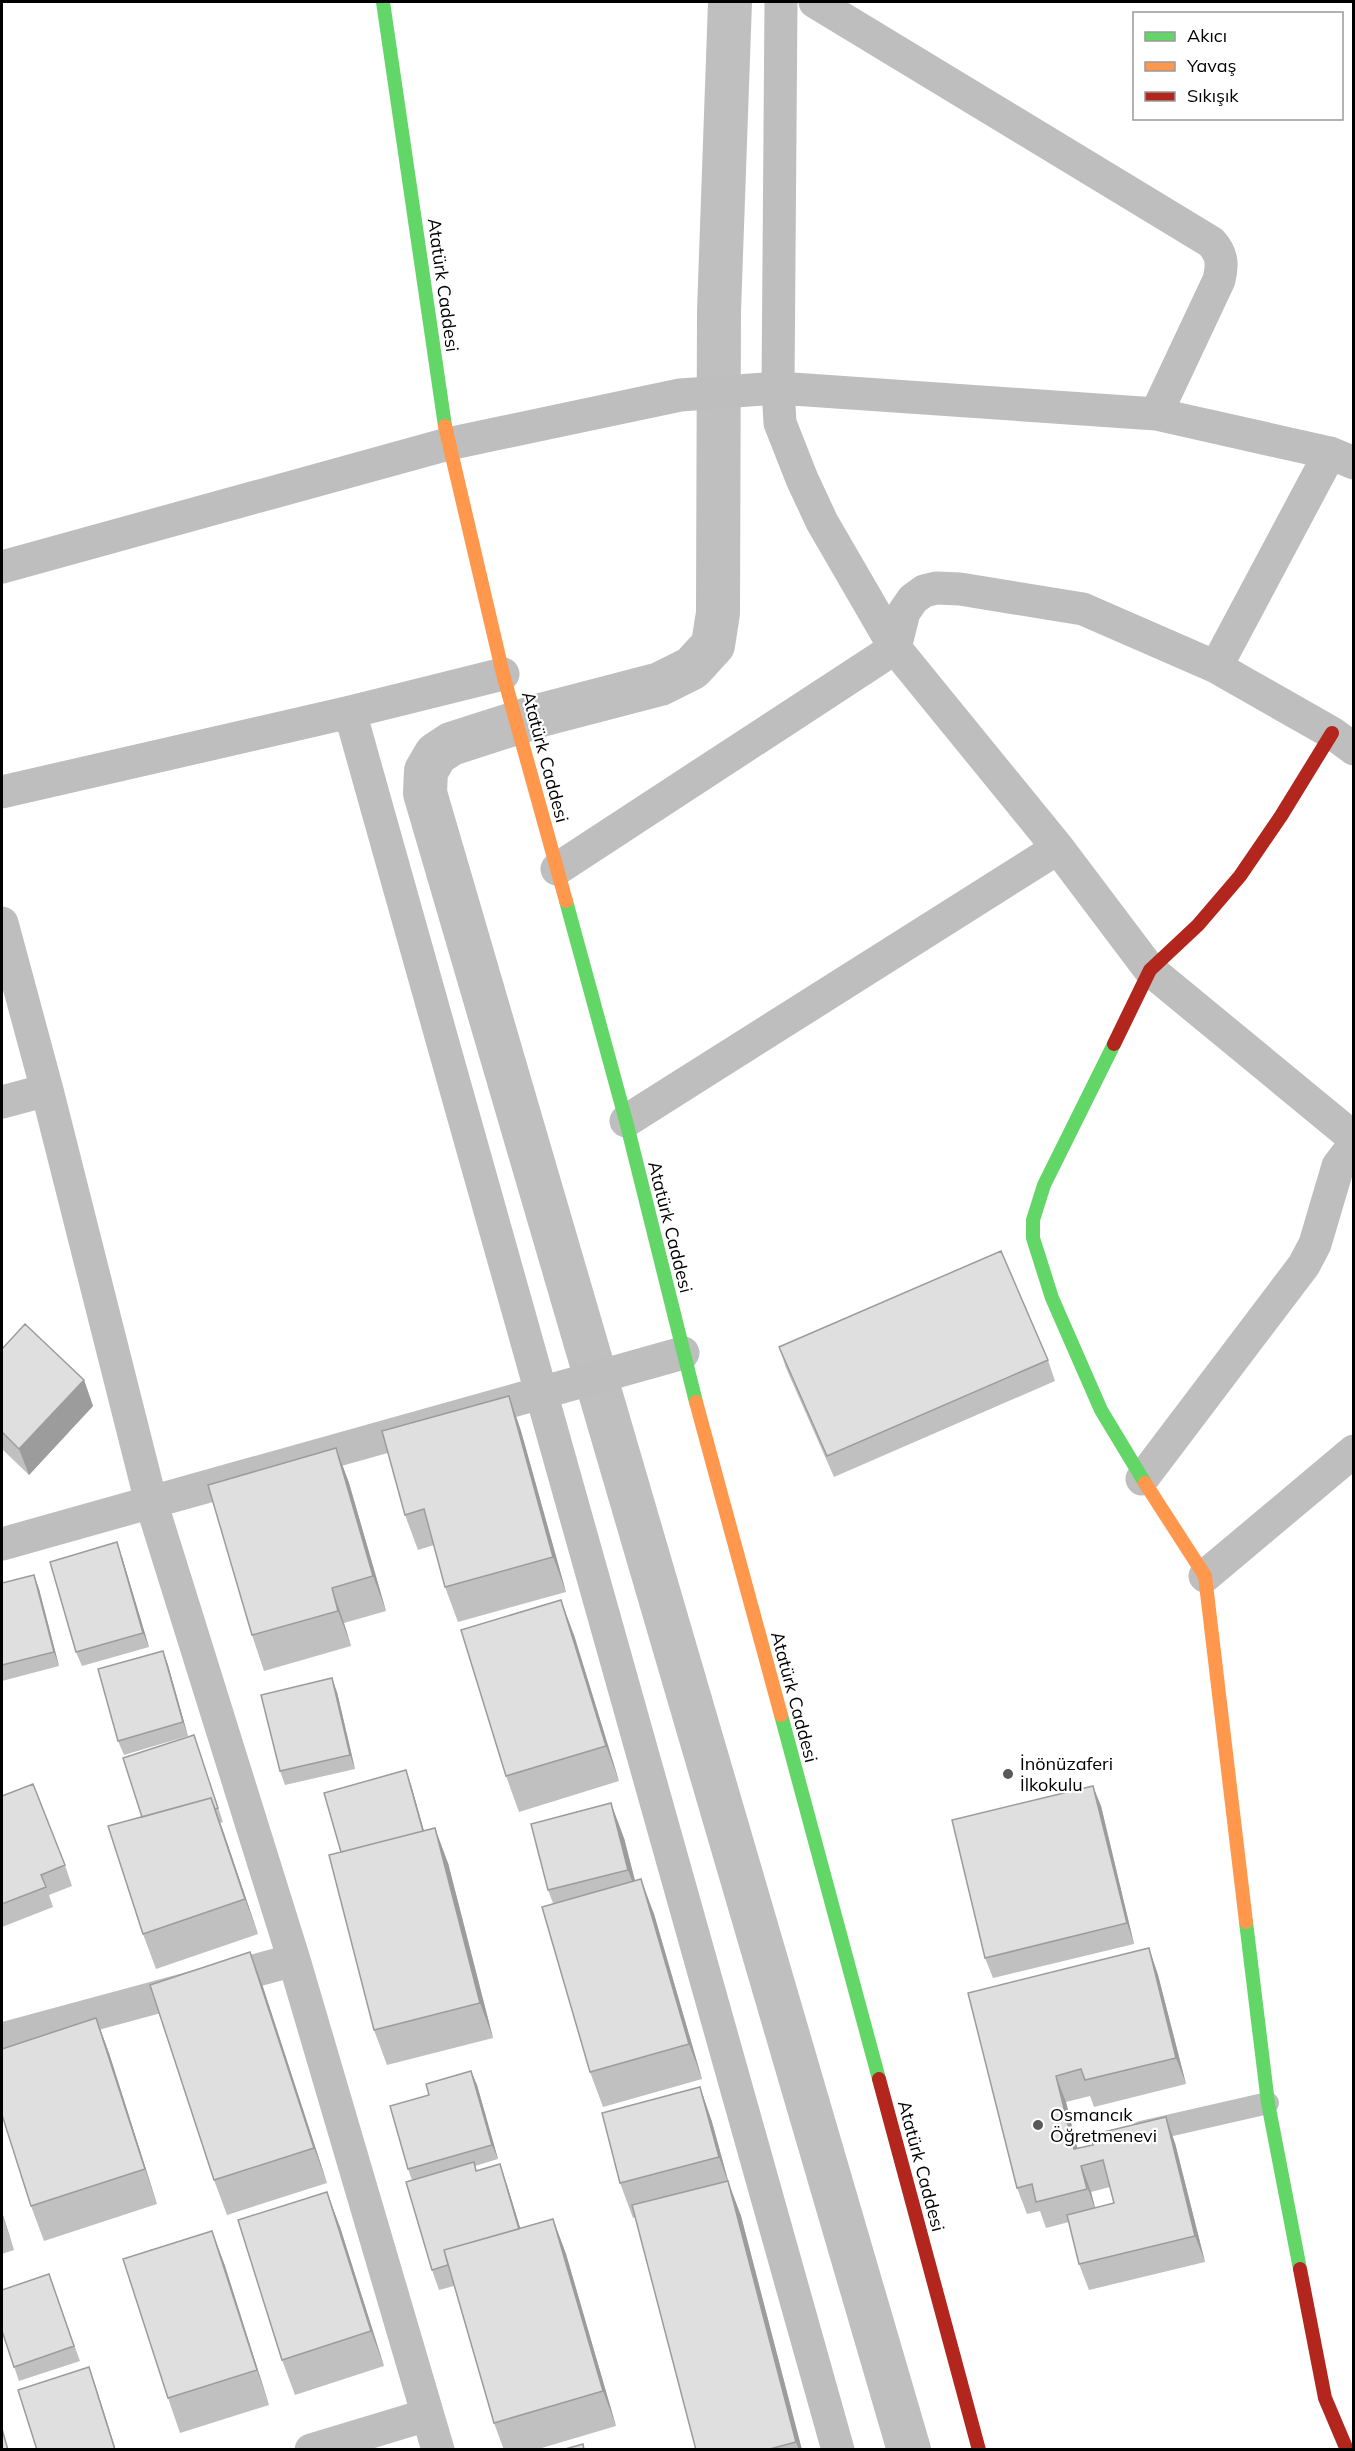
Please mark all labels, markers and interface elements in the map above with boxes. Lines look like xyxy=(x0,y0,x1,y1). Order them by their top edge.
legend xyxy=(1133,12,1343,120)
text: Akıcı xyxy=(1187,24,1227,47)
text: Yavaş xyxy=(1186,54,1236,77)
text: Sıkışık xyxy=(1187,84,1239,107)
street label: Atatürk Caddesi xyxy=(423,217,464,353)
street label: Atatürk Caddesi xyxy=(517,689,574,825)
street label: Atatürk Caddesi xyxy=(643,1159,698,1295)
street label: Atatürk Caddesi xyxy=(766,1629,823,1765)
place label: İnönüzaferi İlkokulu xyxy=(1020,1752,1113,1796)
marker: İnönüzaferi İlkokulu xyxy=(1001,1767,1015,1781)
street label: Atatürk Caddesi xyxy=(893,2098,950,2234)
place label: Osmancık Öğretmenevi xyxy=(1050,2103,1157,2147)
marker: Osmancık Öğretmenevi xyxy=(1031,2118,1045,2132)

